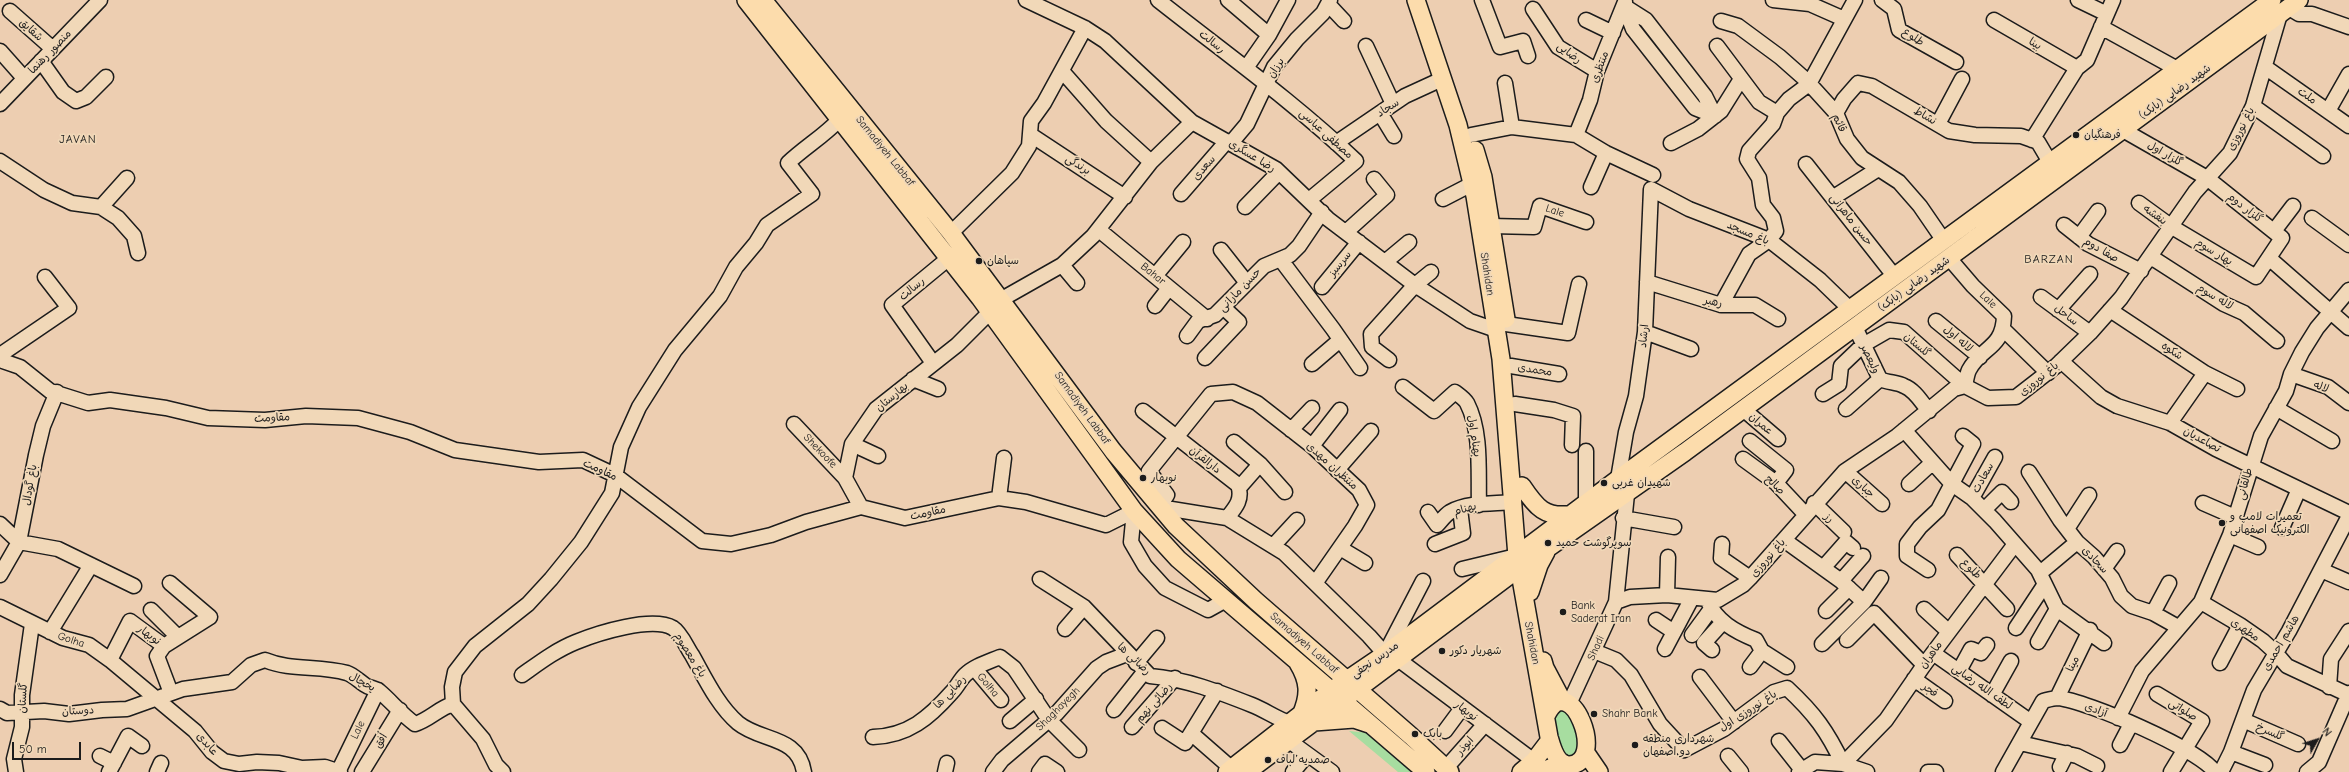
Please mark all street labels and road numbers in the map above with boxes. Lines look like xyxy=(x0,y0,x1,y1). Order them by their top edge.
street label: شقایق xyxy=(17,16,45,44)
street label: طلوع xyxy=(1900,25,1926,49)
street label: منصور رهنما xyxy=(26,27,74,77)
street label: رسالت xyxy=(1196,28,1228,56)
street label: بینا xyxy=(2026,35,2044,53)
street label: رضایی xyxy=(1554,39,1584,67)
street label: منتظری xyxy=(1588,49,1612,85)
street label: برزان xyxy=(1265,55,1287,81)
street label: شهید رضایی (بابک) xyxy=(2137,62,2213,122)
street label: ملت xyxy=(2295,85,2319,107)
street label: سجاد xyxy=(1374,96,1402,120)
street label: نشاط xyxy=(1911,104,1939,128)
street label: باغ نوروزی xyxy=(2224,105,2258,153)
street label: مصطفی عباسی xyxy=(1296,106,1356,162)
street label: قائم xyxy=(1829,112,1849,134)
street label: Samadiyeh Labbaf xyxy=(853,113,917,189)
street label: رضا عسگری xyxy=(1226,137,1278,175)
street label: گلزار اول xyxy=(2145,139,2185,169)
street label: برندگی xyxy=(1063,152,1093,178)
street label: سعدی xyxy=(1190,153,1218,183)
street label: گلزار دوم xyxy=(2225,190,2265,226)
street label: حسن ماهرانی xyxy=(1827,192,1875,248)
street label: Lale xyxy=(1544,202,1566,220)
street label: بنفشه xyxy=(2140,202,2170,228)
street label: باغ مسجد xyxy=(1725,218,1771,248)
street label: صفا دوم xyxy=(2081,235,2121,265)
street label: بهار سوم xyxy=(2193,236,2235,268)
street label: سرسبز xyxy=(1326,248,1354,280)
street label: Shahidan xyxy=(1477,251,1497,297)
street label: شهید رضایی (بابک) xyxy=(1876,254,1952,314)
street label: Bahar xyxy=(1138,260,1168,288)
street label: حسن مارانی xyxy=(1216,265,1264,315)
street label: رسالت xyxy=(896,274,928,304)
street label: لاله سوم xyxy=(2194,281,2236,313)
street label: Lale xyxy=(1977,289,1999,311)
street label: رهبر xyxy=(1702,294,1724,310)
street label: ساحل xyxy=(2051,302,2081,328)
street label: لاله اول xyxy=(1941,323,1975,355)
street label: ارشاد xyxy=(1636,324,1652,348)
street label: گلستان xyxy=(1901,330,1933,360)
street label: شکوه xyxy=(2159,339,2185,363)
street label: ولیعصر xyxy=(1857,342,1883,376)
street label: باغ نوروزی xyxy=(2017,359,2061,399)
street label: محمدی xyxy=(1517,361,1553,379)
street label: Samadiyeh Labbaf xyxy=(1051,369,1113,447)
street label: لاله xyxy=(2311,378,2331,396)
street label: بهارستان xyxy=(873,380,911,414)
street label: مقاومت xyxy=(254,410,290,426)
street label: عمران xyxy=(1746,410,1776,438)
street label: بهنام اول xyxy=(1464,414,1484,458)
street label: تصاعدیان xyxy=(2181,424,2223,456)
street label: Shekoofe xyxy=(800,431,840,471)
street label: منتظران مهدی xyxy=(1304,439,1360,493)
street label: دارالقرآن xyxy=(1187,444,1223,476)
street label: مقاومت xyxy=(581,456,619,484)
street label: سعادت xyxy=(1969,460,1997,496)
street label: باغ گودال xyxy=(20,463,40,507)
street label: طالقانی xyxy=(2234,467,2256,501)
street label: صالح xyxy=(1762,473,1788,497)
street label: جباری xyxy=(1849,473,1877,501)
street label: بهنام xyxy=(1452,499,1478,519)
street label: مقاومت xyxy=(909,503,947,523)
street label: رز xyxy=(1821,510,1837,526)
street label: باغ نوروزی xyxy=(1748,536,1788,580)
street label: سجادی xyxy=(2079,544,2111,576)
street label: طلوع xyxy=(1958,556,1984,582)
street label: Samadiyeh Labbaf xyxy=(1267,610,1341,676)
street label: هاشم احمدی xyxy=(2260,613,2302,673)
street label: مطهری xyxy=(2228,616,2262,644)
street label: Shahidan xyxy=(1521,620,1543,666)
street label: نوبهار xyxy=(135,622,163,648)
street label: Golha xyxy=(56,629,86,651)
street label: باغ معصوم xyxy=(671,630,709,680)
street label: Shadi xyxy=(1585,633,1607,663)
street label: مدرس نجفی xyxy=(1349,639,1401,681)
street label: ماهران xyxy=(1917,639,1945,671)
street label: رضائی ها xyxy=(1114,640,1154,678)
street label: مینا xyxy=(2064,654,2082,674)
street label: لطف الله رضایی xyxy=(1949,661,2015,713)
street label: یخچال xyxy=(347,669,377,695)
street label: Golha xyxy=(974,670,1002,700)
street label: رضایی ها xyxy=(931,672,969,712)
street label: رضائی نهم xyxy=(1133,680,1175,726)
street label: فجر xyxy=(1919,680,1941,700)
street label: گلستان xyxy=(16,682,30,714)
street label: Shaghayegh xyxy=(1033,684,1083,734)
street label: باغ نوروزی اول xyxy=(1717,688,1779,734)
street label: صلواتی xyxy=(2166,696,2200,724)
street label: نوبهار xyxy=(1452,698,1480,724)
street label: آزادی xyxy=(2083,700,2109,720)
street label: دوستان xyxy=(61,704,95,718)
street label: Lale xyxy=(348,719,368,741)
street label: گلسرخ xyxy=(2254,720,2286,744)
street label: عابدی xyxy=(193,730,221,758)
street label: اُفق xyxy=(372,731,390,751)
street label: ابوذر xyxy=(1453,734,1477,758)

